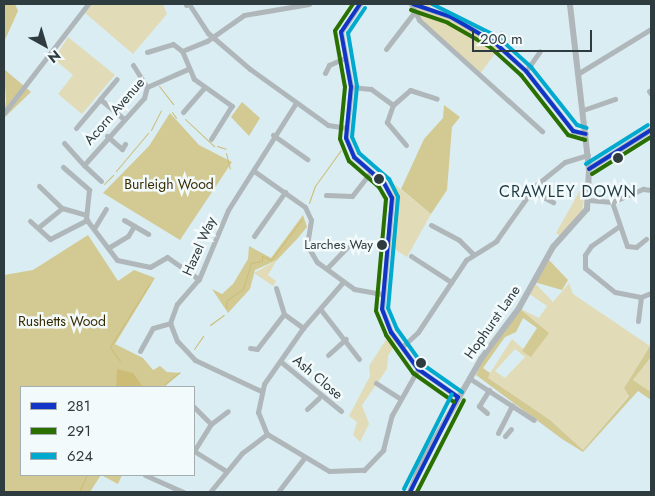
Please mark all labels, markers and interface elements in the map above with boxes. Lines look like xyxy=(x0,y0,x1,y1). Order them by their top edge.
north arrow xyxy=(20,20,70,70)
scale bar xyxy=(475,20,595,52)
text: 200 m xyxy=(480,28,523,50)
text: N xyxy=(44,45,65,68)
street label: Acorn Avenue xyxy=(80,74,148,148)
unlabelled marker xyxy=(613,153,623,163)
unlabelled marker xyxy=(374,174,384,184)
park label: Burleigh Wood xyxy=(124,176,214,192)
district label: CRAWLEY DOWN xyxy=(498,182,638,202)
street label: Hazel Way xyxy=(179,214,219,278)
place label: Larches Way xyxy=(304,237,373,253)
marker: Larches Way xyxy=(377,240,387,250)
street label: Hophurst Lane xyxy=(460,282,524,362)
park label: Rushetts Wood xyxy=(18,313,106,329)
street label: Ash Close xyxy=(290,351,346,403)
unlabelled marker xyxy=(416,358,426,368)
legend xyxy=(20,386,195,476)
text: 281 xyxy=(67,395,90,417)
text: 291 xyxy=(67,420,91,442)
text: 624 xyxy=(67,445,93,467)

